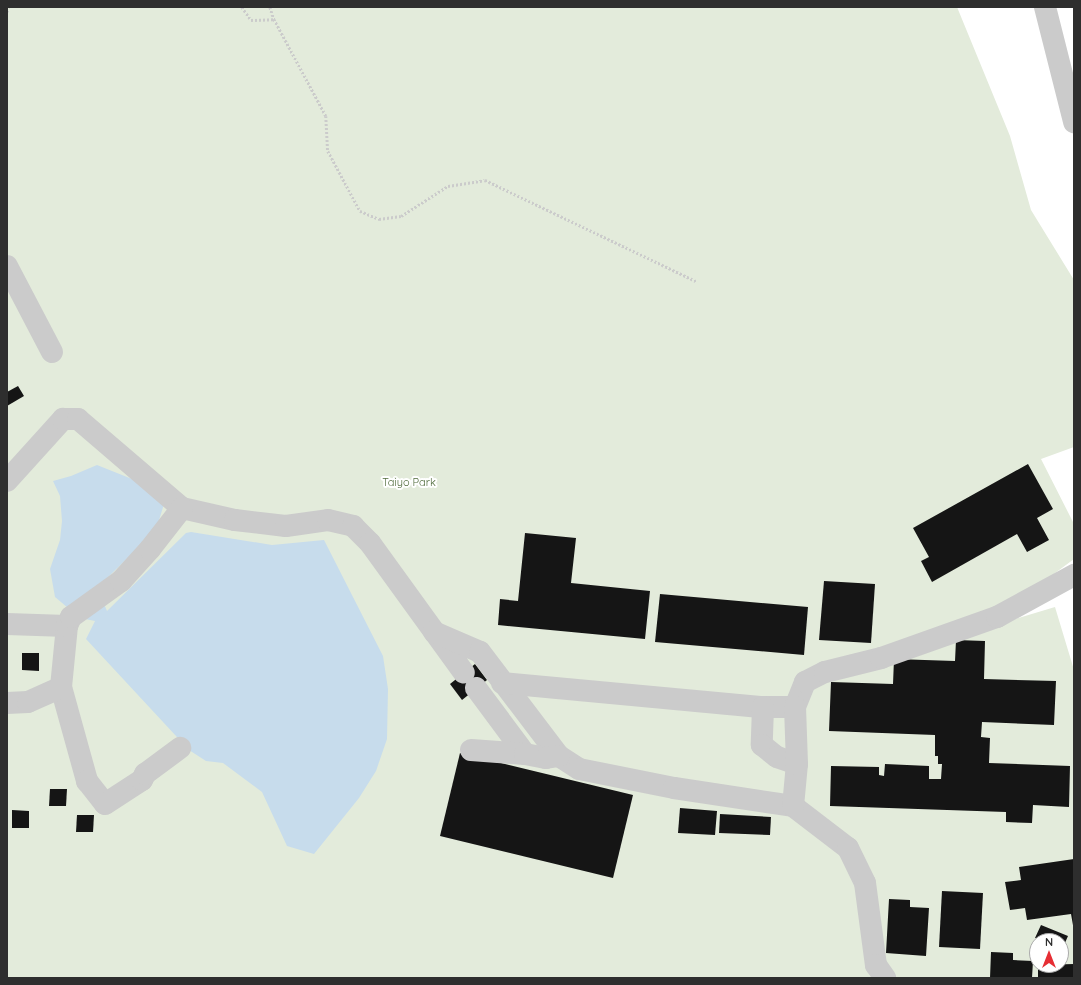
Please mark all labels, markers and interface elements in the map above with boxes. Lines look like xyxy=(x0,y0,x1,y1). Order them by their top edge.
park label: Taiyo Park xyxy=(382,475,436,489)
north arrow xyxy=(1029,933,1069,973)
text: N xyxy=(1045,935,1053,949)

